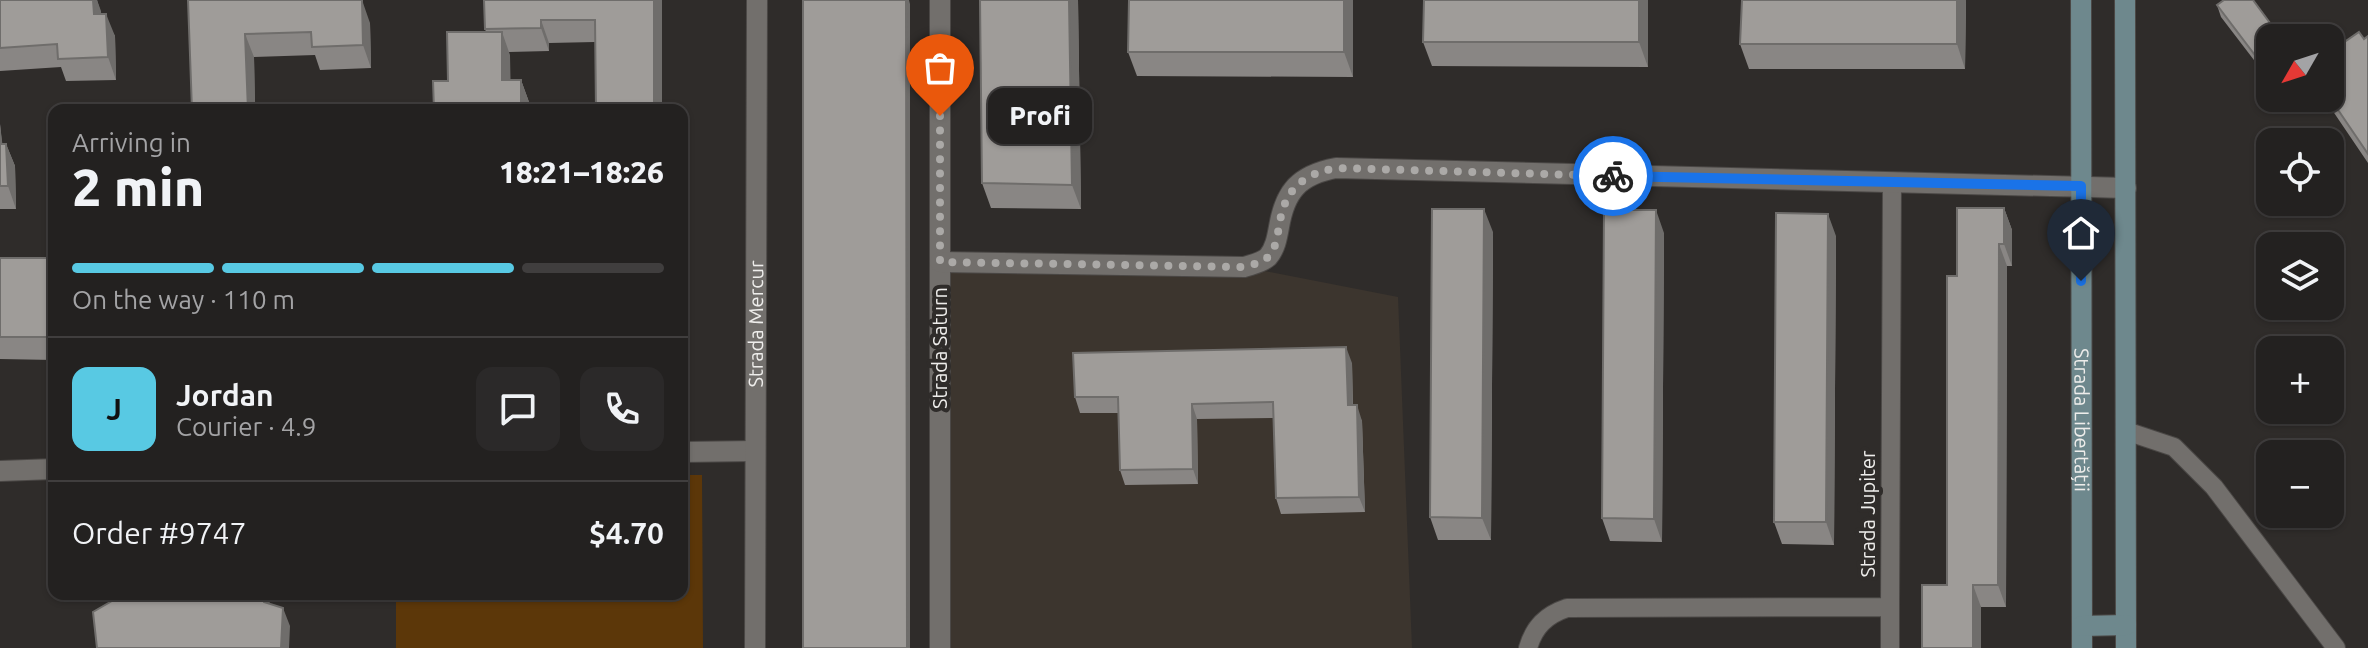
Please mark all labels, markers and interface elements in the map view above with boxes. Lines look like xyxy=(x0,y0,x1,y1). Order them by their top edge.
north arrow xyxy=(2256,24,2344,112)
map controls xyxy=(2256,24,2344,528)
pin xyxy=(906,34,974,116)
icon: bag xyxy=(918,46,962,90)
callout: Profi xyxy=(988,88,1092,144)
text: Profi xyxy=(1009,101,1071,130)
text: Arriving in xyxy=(72,128,191,157)
button: locate xyxy=(2256,128,2344,216)
courier xyxy=(1573,136,1653,216)
icon: bike xyxy=(1591,154,1635,198)
text: 18:21–18:26 xyxy=(499,155,664,189)
text: 2 min xyxy=(72,158,204,216)
pin xyxy=(2047,199,2115,281)
icon: home xyxy=(2059,211,2103,255)
button: layers xyxy=(2256,232,2344,320)
street label: Strada Mercur xyxy=(744,260,767,388)
text: On the way · 110 m xyxy=(72,285,295,314)
street label: Strada Saturn xyxy=(928,287,951,409)
button: + xyxy=(2256,336,2344,424)
street label: Strada Libertății xyxy=(2071,348,2094,492)
button: chat xyxy=(476,367,560,451)
button: phone xyxy=(580,367,664,451)
text: Jordan xyxy=(176,378,274,412)
text: J xyxy=(106,392,122,426)
text: Courier · 4.9 xyxy=(176,412,316,441)
button: − xyxy=(2256,440,2344,528)
street label: Strada Jupiter xyxy=(1856,450,1879,578)
text: Order #9747 xyxy=(72,516,246,550)
text: $4.70 xyxy=(589,516,664,550)

